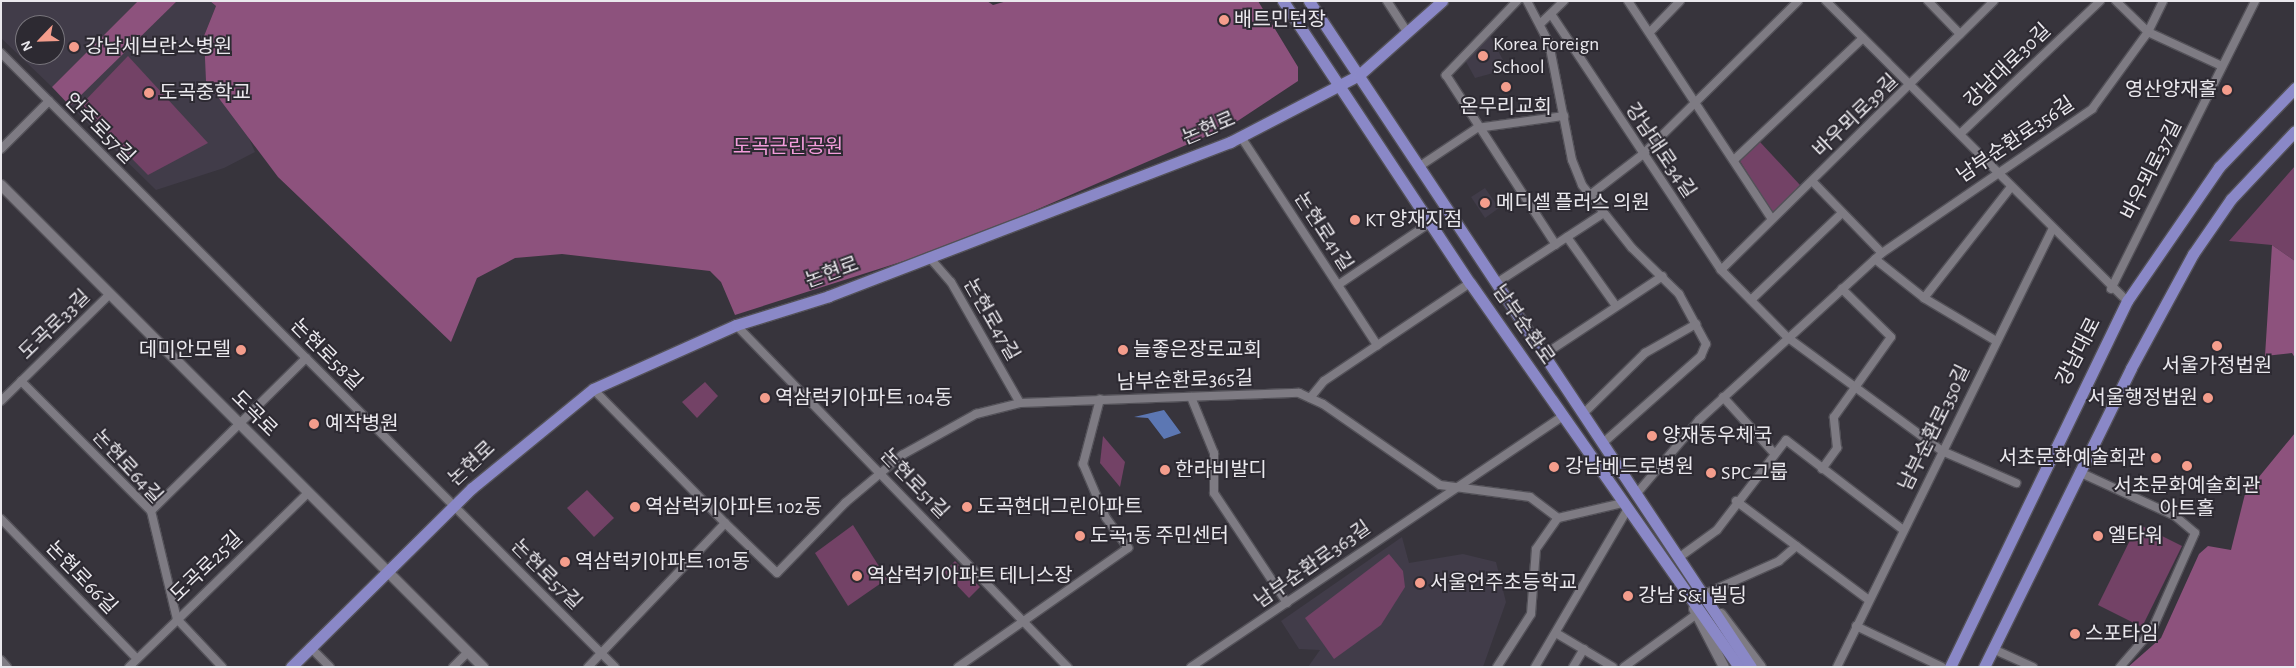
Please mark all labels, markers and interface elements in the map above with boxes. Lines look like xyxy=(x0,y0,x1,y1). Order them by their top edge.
place label: 배트민턴장 xyxy=(1234,8,1326,32)
marker: 배트민턴장 xyxy=(1218,14,1230,26)
north arrow xyxy=(15,15,65,65)
street label: 강남대로30길 xyxy=(1960,19,2056,113)
place label: Korea Foreign School xyxy=(1493,32,1599,79)
place label: 강남세브란스병원 xyxy=(85,35,232,59)
text: N xyxy=(19,38,36,53)
marker: 강남세브란스병원 xyxy=(67,40,81,54)
marker: Korea Foreign School xyxy=(1477,50,1489,62)
street label: 바우뫼로39길 xyxy=(1808,69,1904,163)
place label: 영산양재홀 xyxy=(2125,78,2217,102)
place label: 도곡중학교 xyxy=(159,81,251,105)
marker: 온무리교회 xyxy=(1500,81,1512,93)
marker: 영산양재홀 xyxy=(2221,84,2233,96)
marker: 도곡중학교 xyxy=(143,87,155,99)
street label: 언주로57길 xyxy=(59,89,139,169)
street label: 남부순환로356길 xyxy=(1953,92,2079,188)
place label: 온무리교회 xyxy=(1460,95,1552,119)
street label: 강남대로34길 xyxy=(1619,99,1701,203)
street label: 논현로 xyxy=(1179,107,1239,151)
street label: 바우뫼로37길 xyxy=(2117,116,2187,224)
park label: 도곡근린공원 xyxy=(733,135,843,159)
street label: 논현로41길 xyxy=(1288,188,1358,276)
place label: 메디셀 플러스 의원 xyxy=(1496,191,1650,215)
marker: 메디셀 플러스 의원 xyxy=(1478,196,1492,210)
place label: KT 양재지점 xyxy=(1365,208,1462,232)
marker: KT 양재지점 xyxy=(1349,214,1361,226)
street label: 논현로 xyxy=(802,252,862,294)
street label: 논현로47길 xyxy=(958,274,1024,366)
street label: 남부순환로 xyxy=(1487,280,1559,370)
street label: 도곡로33길 xyxy=(14,285,96,365)
street label: 논현로58길 xyxy=(285,314,367,396)
street label: 강남대로 xyxy=(2052,314,2106,390)
place label: 데미안모텔 xyxy=(139,338,231,362)
place label: 늘좋은장로교회 xyxy=(1133,338,1262,362)
marker: 서울가정법원 xyxy=(2211,340,2223,352)
marker: 데미안모텔 xyxy=(235,344,247,356)
marker: 늘좋은장로교회 xyxy=(1117,344,1129,356)
place label: 서울가정법원 xyxy=(2162,354,2272,378)
street label: 남부순환로350길 xyxy=(1894,361,1976,495)
street label: 남부순환로365길 xyxy=(1116,367,1254,395)
street label: 도곡로 xyxy=(226,386,282,442)
place label: 역삼럭키아파트 104동 xyxy=(775,386,953,410)
place label: 서울행정법원 xyxy=(2088,386,2198,410)
marker: 역삼럭키아파트 104동 xyxy=(759,392,771,404)
marker: 서울행정법원 xyxy=(2202,392,2214,404)
place label: 예작병원 xyxy=(325,412,399,436)
marker: 예작병원 xyxy=(307,417,321,431)
place label: 양재동우체국 xyxy=(1662,424,1772,448)
street label: 논현로64길 xyxy=(87,425,167,509)
marker: 양재동우체국 xyxy=(1646,430,1658,442)
street label: 논현로 xyxy=(444,436,500,492)
street label: 논현로51길 xyxy=(875,444,953,524)
place label: 서초문화예술회관 xyxy=(1999,446,2146,470)
marker: 서초문화예술회관 xyxy=(2150,452,2162,464)
place label: 강남베드로병원 xyxy=(1565,455,1694,479)
place label: 한라비발디 xyxy=(1175,458,1267,482)
marker: 강남베드로병원 xyxy=(1547,460,1561,474)
marker: 서초문화예술회관 아트홀 xyxy=(2181,460,2193,472)
place label: SPC그룹 xyxy=(1721,461,1788,485)
marker: 한라비발디 xyxy=(1159,464,1171,476)
marker: SPC그룹 xyxy=(1705,467,1717,479)
place label: 서초문화예술회관 아트홀 xyxy=(2113,474,2261,521)
place label: 역삼럭키아파트 102동 xyxy=(645,495,822,519)
place label: 도곡현대그린아파트 xyxy=(977,495,1143,519)
marker: 역삼럭키아파트 102동 xyxy=(629,501,641,513)
marker: 도곡현대그린아파트 xyxy=(961,501,973,513)
street label: 남부순환로363길 xyxy=(1250,516,1376,614)
place label: 도곡1동 주민센터 xyxy=(1090,524,1229,548)
place label: 엘타워 xyxy=(2108,524,2163,548)
street label: 도곡로25길 xyxy=(166,527,248,607)
marker: 도곡1동 주민센터 xyxy=(1074,530,1086,542)
marker: 엘타워 xyxy=(2092,530,2104,542)
street label: 논현로57길 xyxy=(506,535,586,615)
street label: 논현로66길 xyxy=(40,536,122,620)
place label: 역삼럭키아파트 101동 xyxy=(575,550,750,574)
marker: 역삼럭키아파트 101동 xyxy=(559,556,571,568)
place label: 역삼럭키아파트 테니스장 xyxy=(867,564,1073,588)
marker: 역삼럭키아파트 테니스장 xyxy=(851,570,863,582)
place label: 서울언주초등학교 xyxy=(1430,571,1577,595)
marker: 서울언주초등학교 xyxy=(1414,577,1426,589)
place label: 강남 S&I 빌딩 xyxy=(1638,584,1747,608)
marker: 강남 S&I 빌딩 xyxy=(1622,590,1634,602)
place label: 스포타임 xyxy=(2085,622,2159,646)
marker: 스포타임 xyxy=(2069,628,2081,640)

